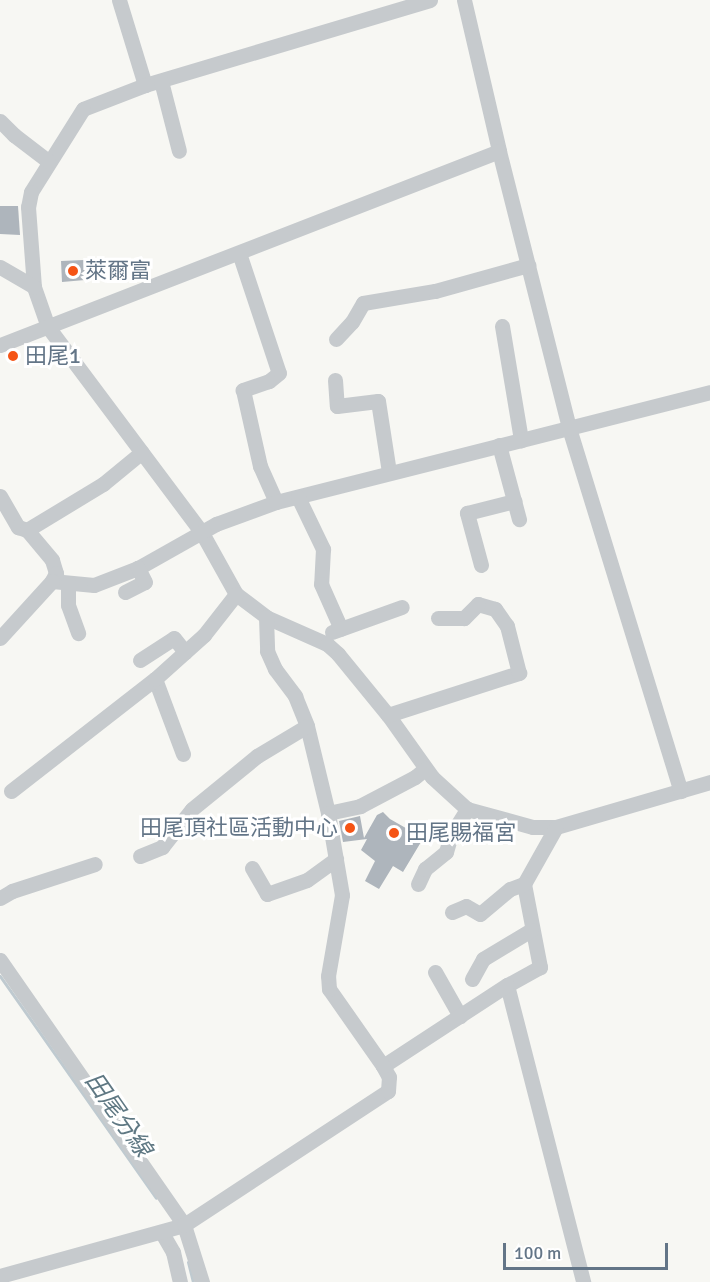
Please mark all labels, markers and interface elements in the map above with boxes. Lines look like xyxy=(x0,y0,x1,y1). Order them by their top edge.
place label: 萊爾富 xyxy=(85,258,151,284)
marker: 萊爾富 xyxy=(66,264,80,278)
place label: 田尾1 xyxy=(25,343,81,369)
marker: 田尾1 xyxy=(6,349,20,363)
place label: 田尾頂社區活動中心 xyxy=(140,815,338,841)
place label: 田尾賜福宮 xyxy=(406,820,516,846)
marker: 田尾頂社區活動中心 xyxy=(343,821,357,835)
marker: 田尾賜福宮 xyxy=(387,826,401,840)
water label: 田尾分線 xyxy=(79,1067,157,1163)
scale bar xyxy=(506,1231,671,1269)
text: 100 m xyxy=(514,1242,561,1264)

